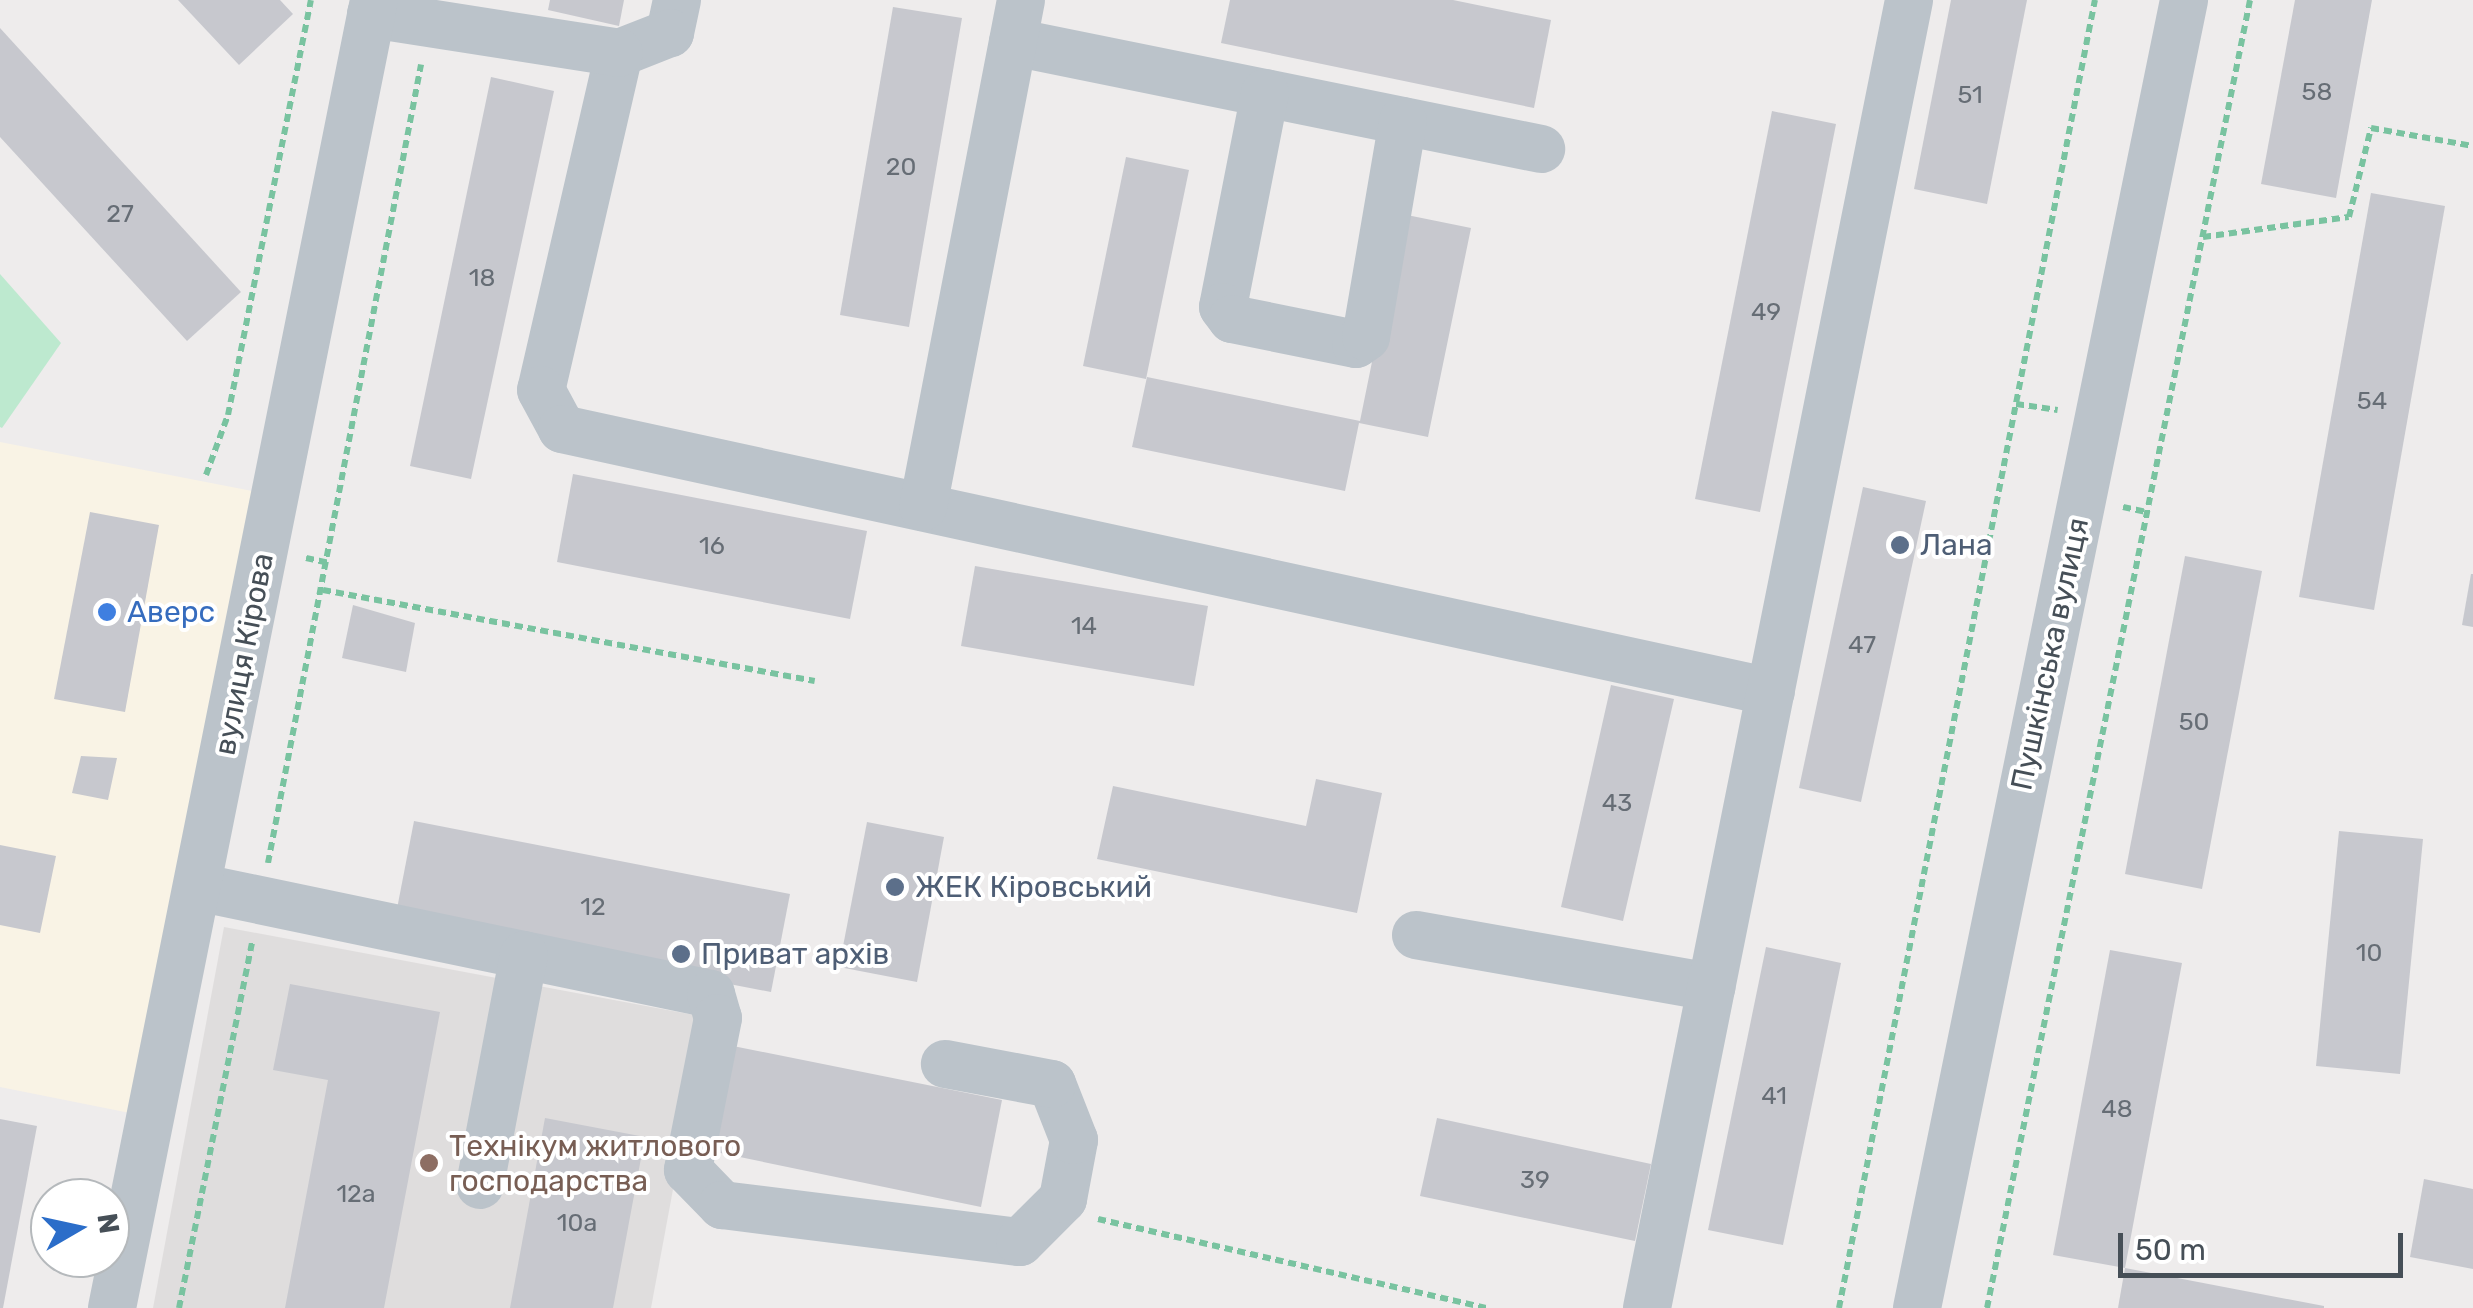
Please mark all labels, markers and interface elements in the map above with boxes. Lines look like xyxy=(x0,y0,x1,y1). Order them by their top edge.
house number: 58 xyxy=(2302,77,2332,107)
house number: 51 xyxy=(1957,80,1983,110)
house number: 20 xyxy=(886,152,916,182)
house number: 27 xyxy=(106,199,134,229)
house number: 18 xyxy=(469,263,495,293)
house number: 49 xyxy=(1751,297,1781,327)
house number: 54 xyxy=(2357,386,2387,416)
street label: Пушкінська вулиця xyxy=(2004,515,2096,793)
place label: Лана xyxy=(1920,527,1993,563)
house number: 16 xyxy=(699,531,725,561)
marker: Лана xyxy=(1889,534,1911,556)
street label: вулиця Кірова xyxy=(207,550,281,758)
place label: Аверс xyxy=(127,594,215,630)
marker: Аверс xyxy=(96,601,118,623)
house number: 14 xyxy=(1071,611,1097,641)
house number: 47 xyxy=(1848,630,1876,660)
house number: 50 xyxy=(2179,707,2209,737)
house number: 43 xyxy=(1602,788,1632,818)
place label: ЖЕК Кіровський xyxy=(915,869,1152,905)
marker: ЖЕК Кіровський xyxy=(884,876,906,898)
house number: 12 xyxy=(580,892,606,922)
place label: Приват архів xyxy=(701,936,889,972)
house number: 10 xyxy=(2356,938,2382,968)
marker: Приват архів xyxy=(670,943,692,965)
house number: 41 xyxy=(1761,1081,1787,1111)
house number: 48 xyxy=(2101,1094,2133,1124)
place label: Технікум житлового господарства xyxy=(449,1128,741,1198)
marker: Технікум житлового господарства xyxy=(418,1152,440,1174)
house number: 39 xyxy=(1520,1165,1550,1195)
north arrow xyxy=(30,1178,130,1278)
house number: 12а xyxy=(336,1179,376,1209)
house number: 10а xyxy=(557,1208,597,1238)
text: N xyxy=(90,1211,126,1236)
scale bar xyxy=(2123,1213,2408,1275)
text: 50 m xyxy=(2135,1232,2206,1268)

